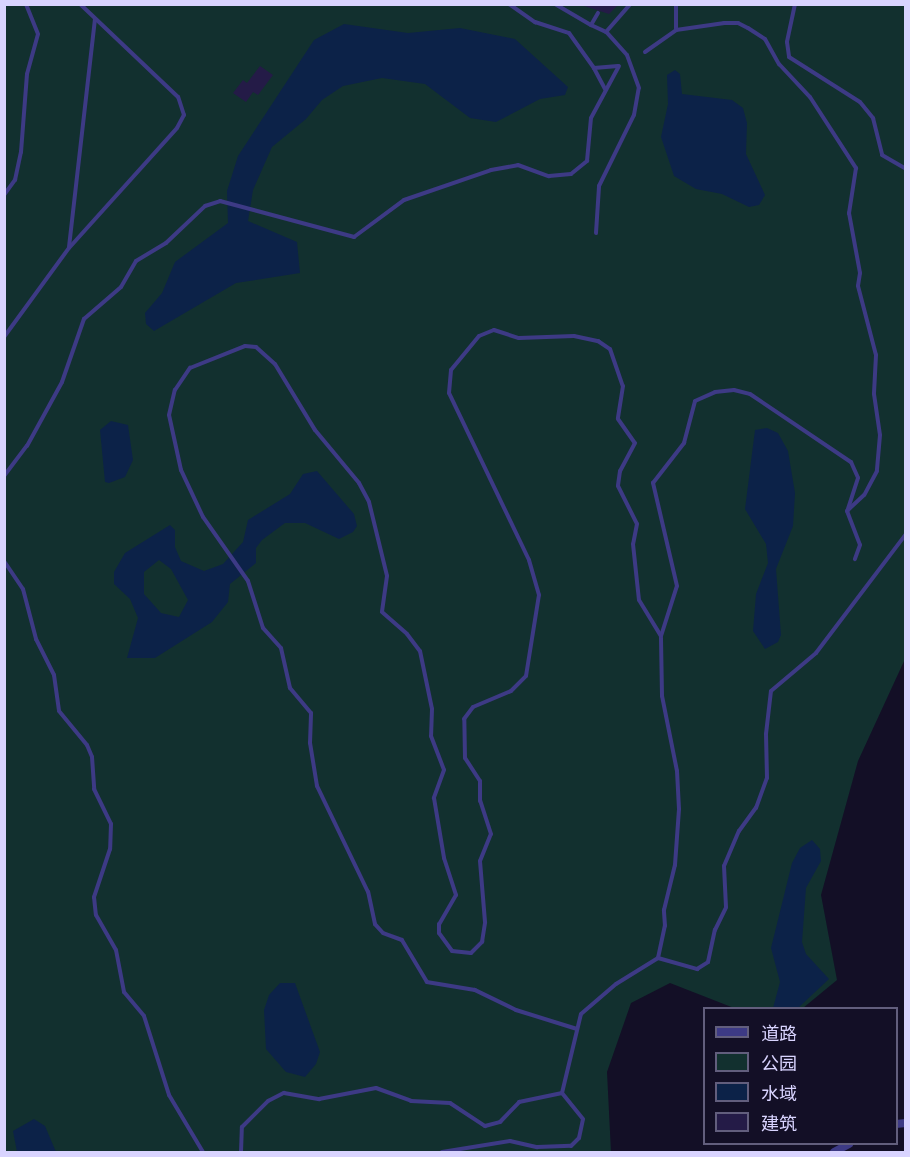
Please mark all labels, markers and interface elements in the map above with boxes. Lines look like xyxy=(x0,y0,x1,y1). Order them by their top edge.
legend xyxy=(703,1007,898,1145)
text: 道路 xyxy=(761,1023,797,1044)
text: 公园 xyxy=(761,1053,797,1074)
text: 水域 xyxy=(761,1083,797,1104)
text: 建筑 xyxy=(761,1113,797,1134)

